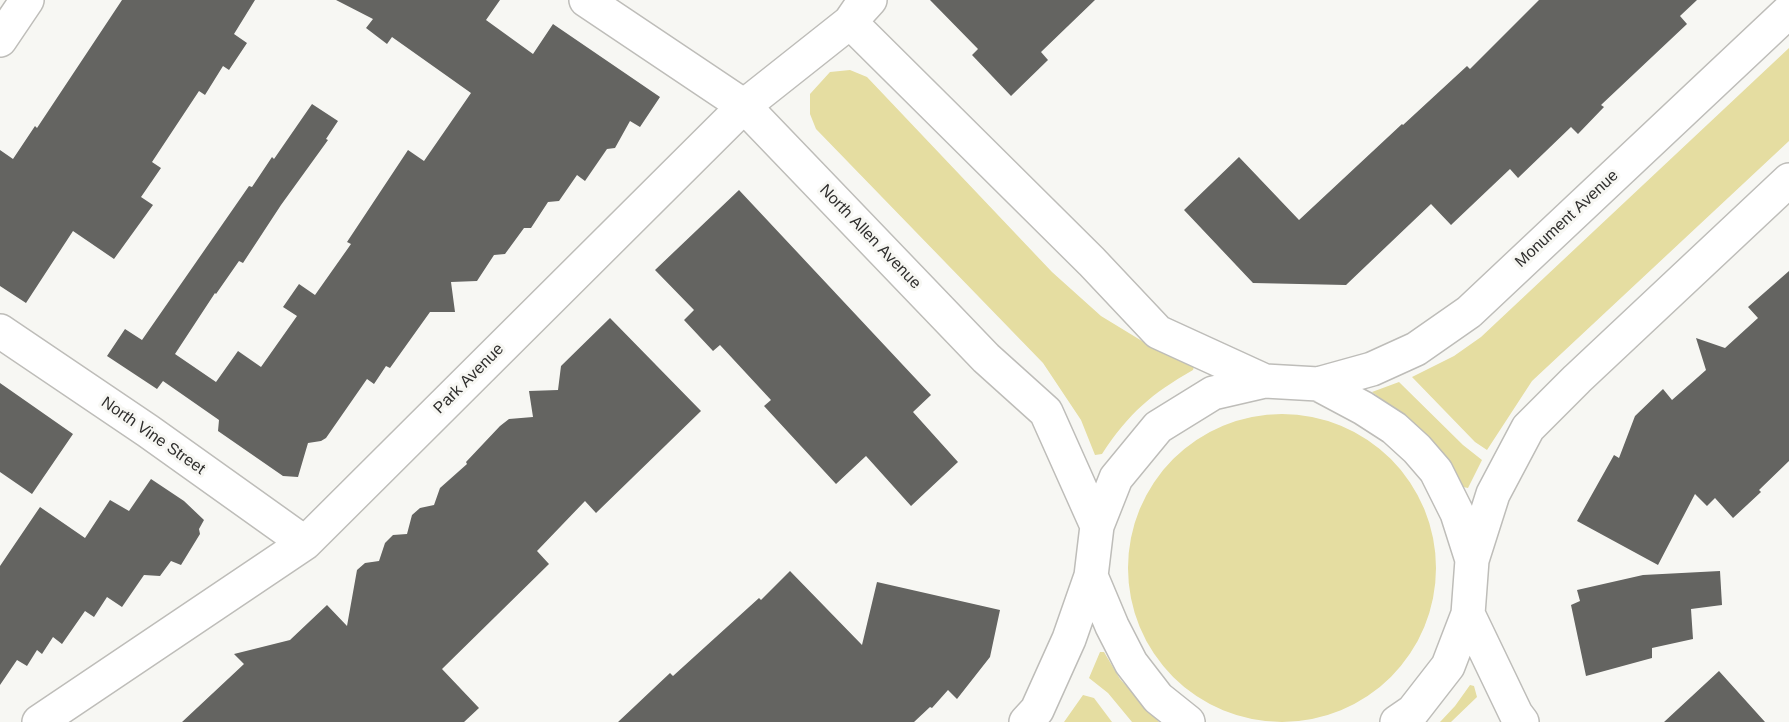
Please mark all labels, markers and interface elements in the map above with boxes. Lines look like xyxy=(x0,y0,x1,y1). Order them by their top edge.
street label: Monument Avenue xyxy=(1511,166,1623,272)
street label: North Allen Avenue xyxy=(815,181,925,293)
street label: Park Avenue xyxy=(430,340,508,418)
street label: North Vine Street xyxy=(97,393,209,479)

